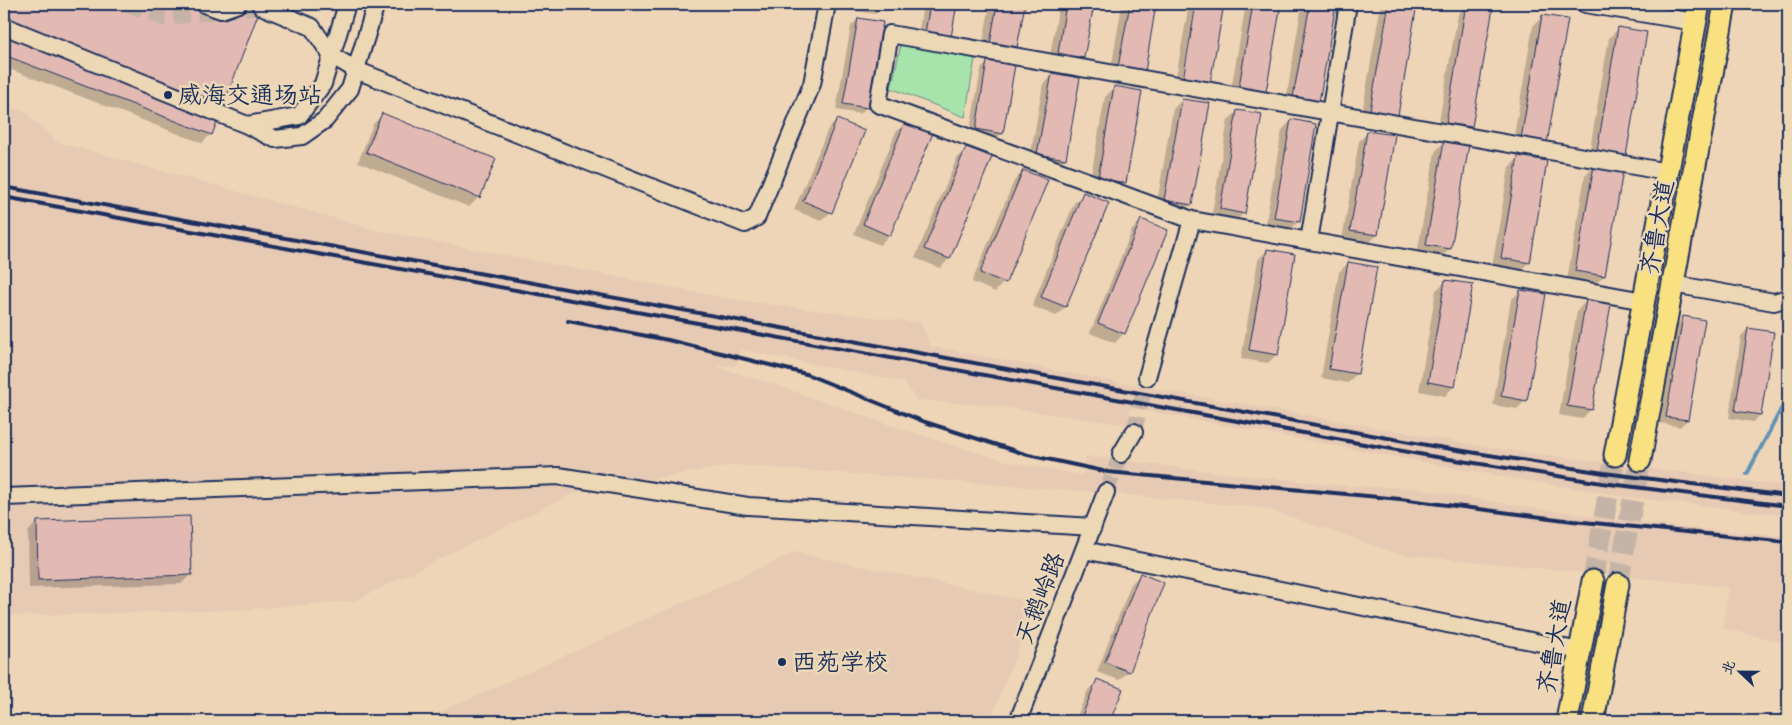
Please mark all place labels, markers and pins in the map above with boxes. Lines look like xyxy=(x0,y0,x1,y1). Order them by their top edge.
place label: 威海交通场站 xyxy=(178,80,322,110)
marker: 威海交通场站 xyxy=(162,89,174,101)
place label: 西苑学校 xyxy=(792,647,888,677)
marker: 西苑学校 xyxy=(776,656,788,668)

